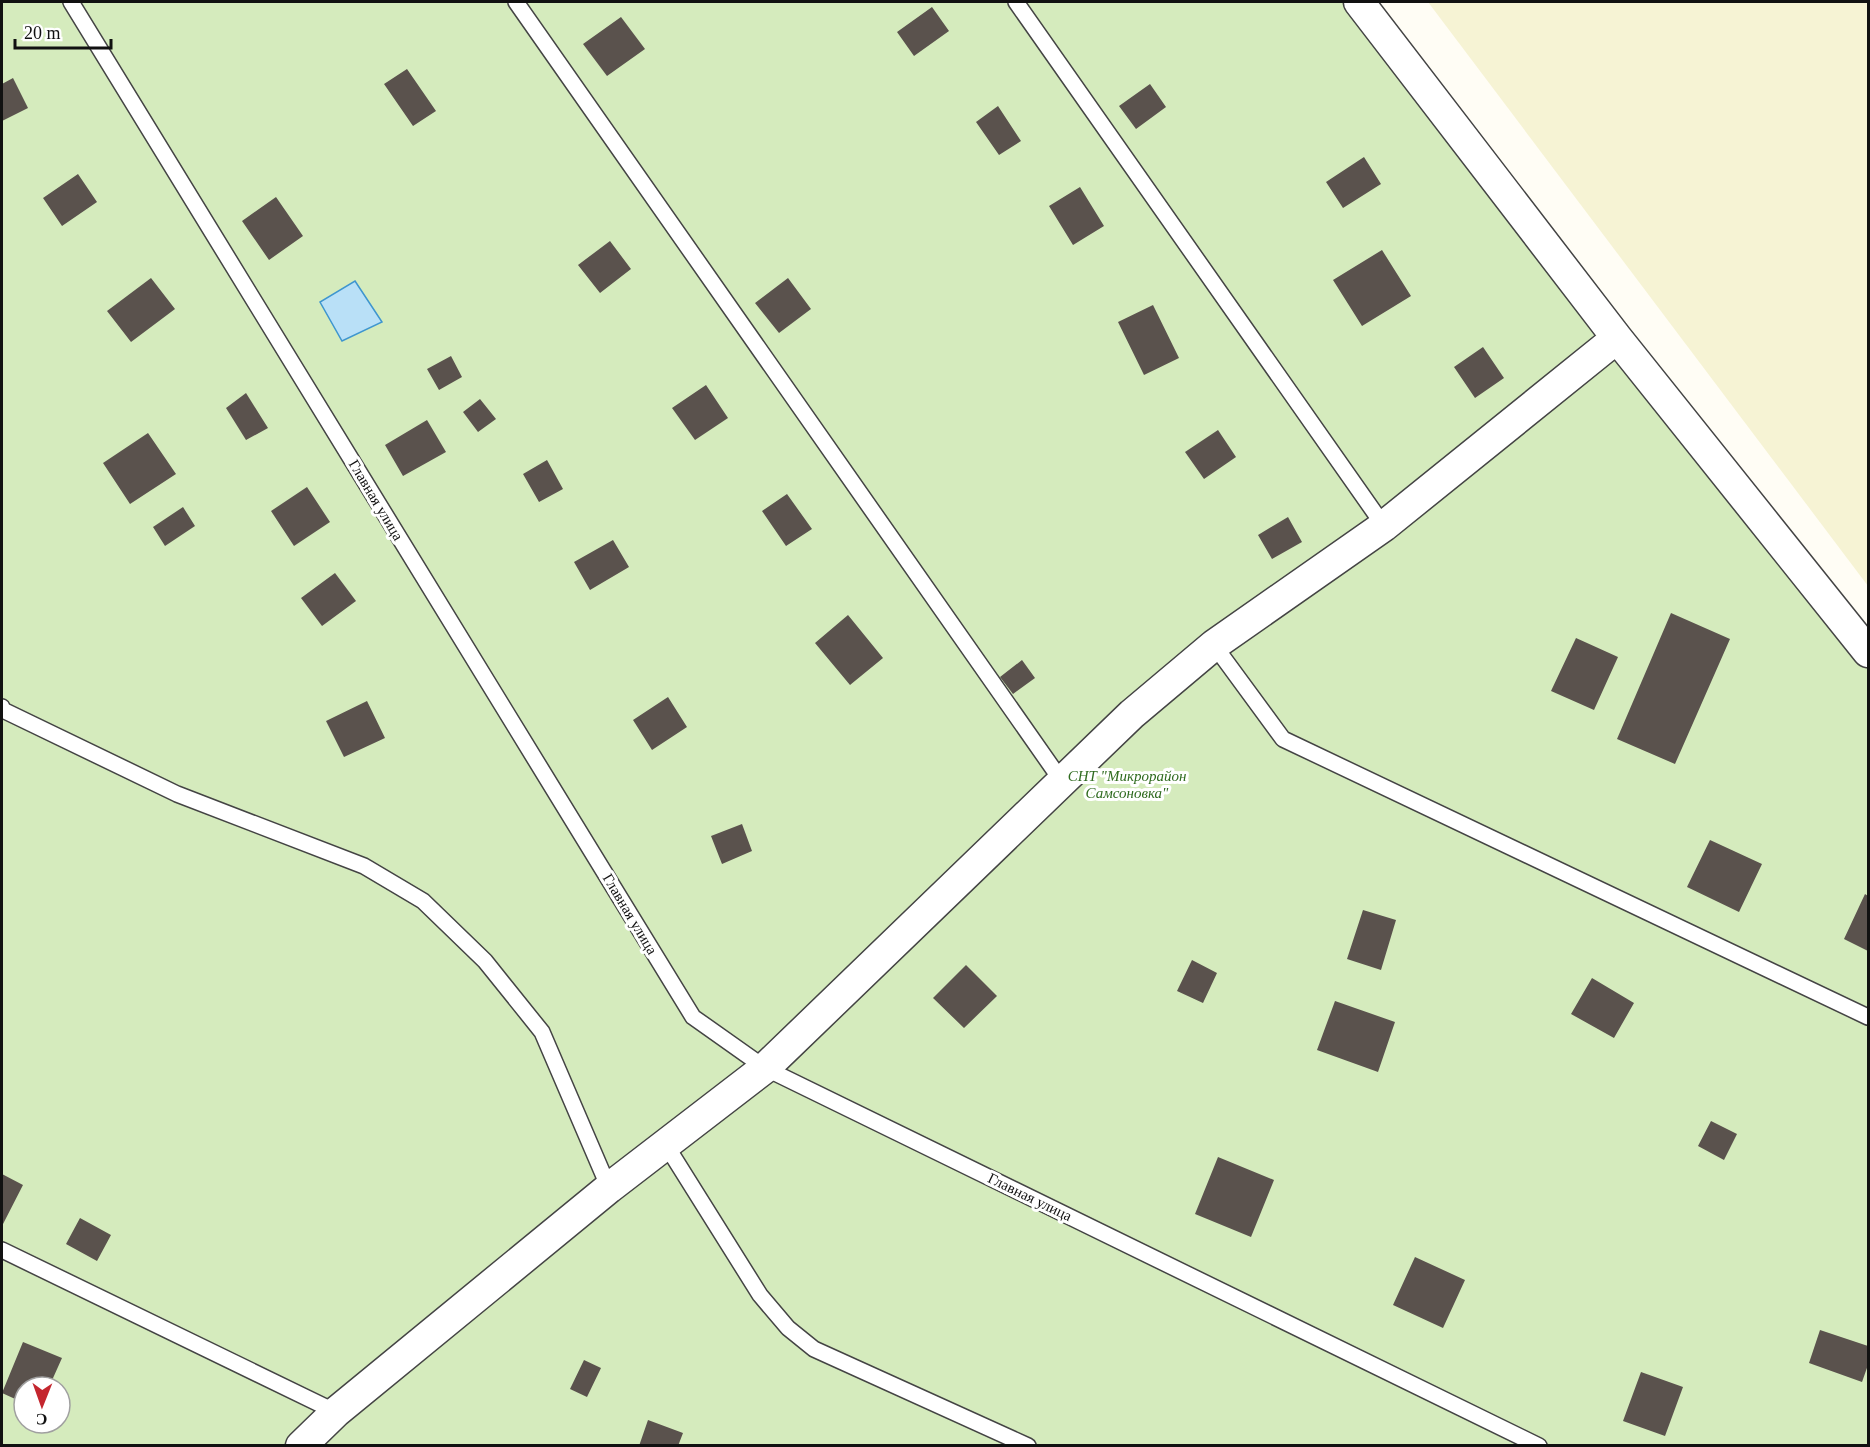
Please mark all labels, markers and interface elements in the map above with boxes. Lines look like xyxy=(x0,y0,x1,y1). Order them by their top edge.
scale bar xyxy=(15,12,111,50)
text: 20 m xyxy=(24,23,61,43)
street label: Главная улица xyxy=(346,457,407,543)
park label: СНТ "Микрорайон Самсоновка" xyxy=(1068,768,1186,801)
street label: Главная улица xyxy=(600,871,661,957)
street label: Главная улица xyxy=(986,1170,1075,1224)
north arrow xyxy=(12,1375,72,1435)
text: С xyxy=(36,1411,48,1428)

